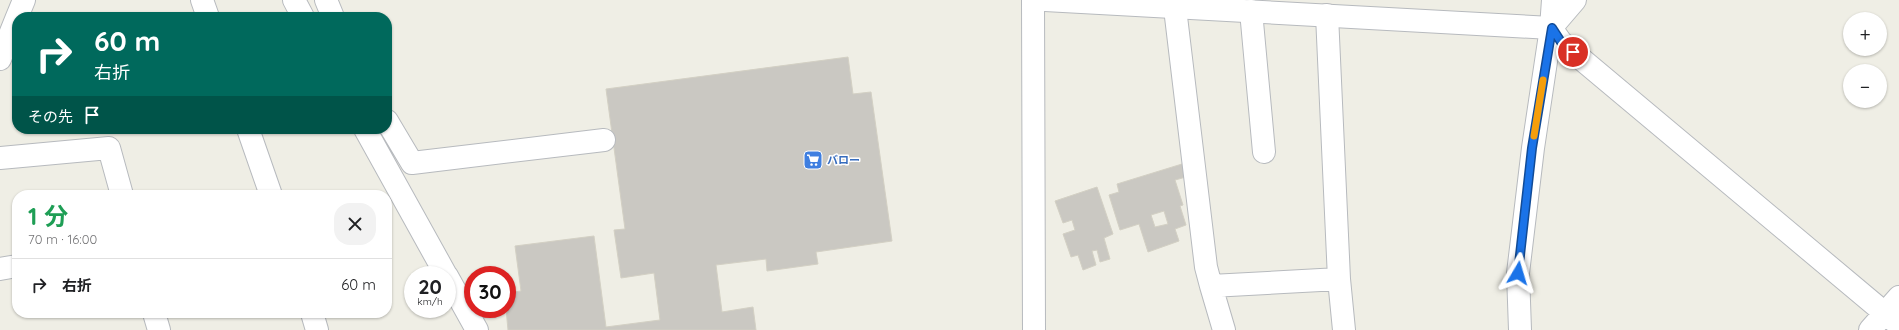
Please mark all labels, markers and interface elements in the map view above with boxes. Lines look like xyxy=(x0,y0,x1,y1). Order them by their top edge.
map controls xyxy=(1843,12,1887,108)
button: + xyxy=(1843,12,1887,56)
text: 60 m xyxy=(94,23,160,58)
icon: right xyxy=(28,28,80,80)
pin xyxy=(1556,35,1590,69)
icon: arrive xyxy=(1562,41,1584,63)
text: 右折 xyxy=(94,61,130,84)
button: − xyxy=(1843,64,1887,108)
icon: arrive xyxy=(81,104,103,126)
text: その先 xyxy=(28,107,73,126)
supermarket icon: バロー xyxy=(802,149,824,171)
place label: バロー xyxy=(827,153,860,167)
text: 1 分 xyxy=(28,201,68,231)
button: close xyxy=(334,203,376,245)
text: 70 m · 16:00 xyxy=(28,231,97,247)
position arrow xyxy=(1497,252,1539,294)
speed limit sign: 30 xyxy=(464,266,516,318)
icon: right xyxy=(28,274,50,296)
text: 20 xyxy=(418,274,442,299)
text: 60 m xyxy=(341,275,376,294)
text: 右折 xyxy=(62,276,92,295)
text: km/h xyxy=(417,295,443,308)

